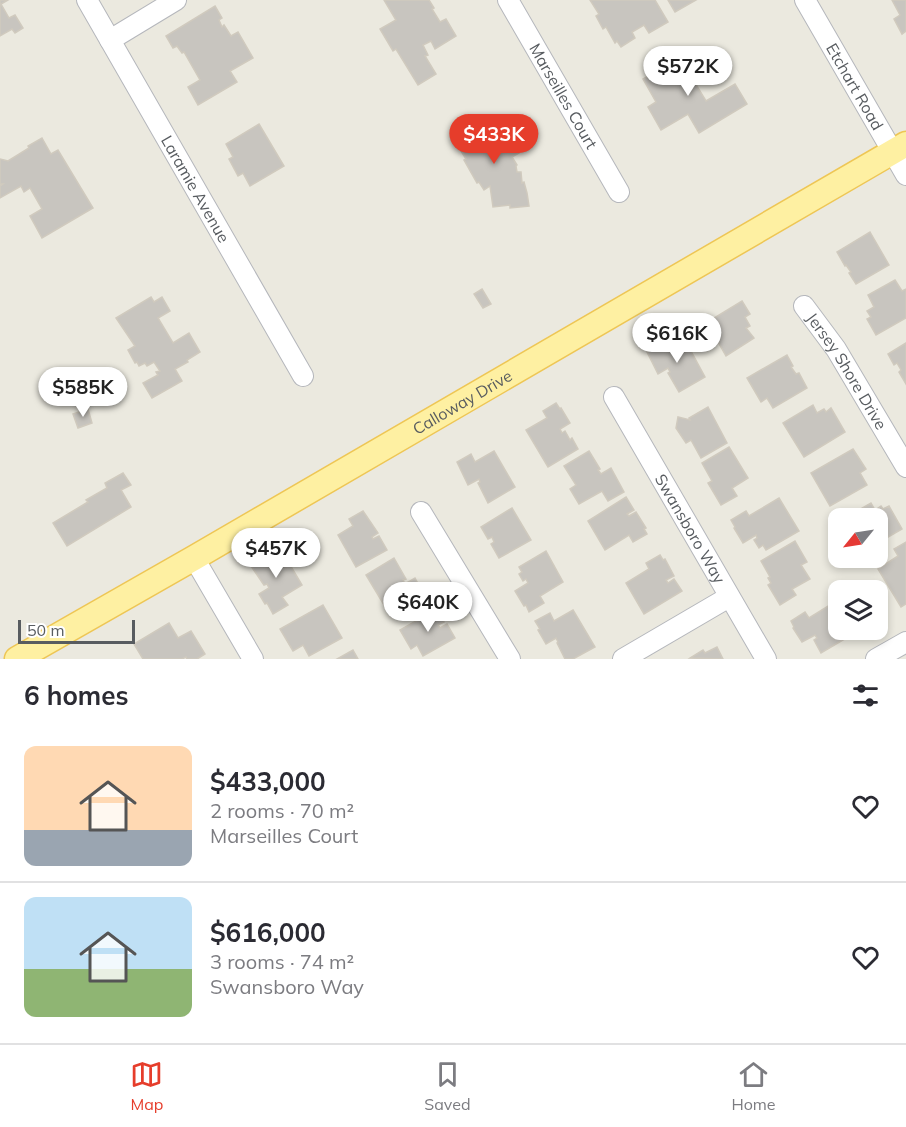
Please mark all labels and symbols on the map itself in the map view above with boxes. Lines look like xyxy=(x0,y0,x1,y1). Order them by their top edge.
street label: Marseilles Court xyxy=(525,40,602,153)
street label: Etchart Road xyxy=(822,40,888,134)
pin: $572K xyxy=(646,46,730,97)
pin: $433K xyxy=(452,114,536,165)
street label: Laramie Avenue xyxy=(157,132,234,246)
street label: Jersey Shore Drive xyxy=(802,309,891,433)
pin: $616K xyxy=(635,313,719,364)
street label: Calloway Drive xyxy=(409,365,515,439)
pin: $585K xyxy=(41,367,125,418)
street label: Swansboro Way xyxy=(651,470,730,587)
north arrow xyxy=(828,508,888,568)
pin: $457K xyxy=(234,528,318,579)
pin: $640K xyxy=(386,582,470,633)
scale bar xyxy=(18,617,135,644)

